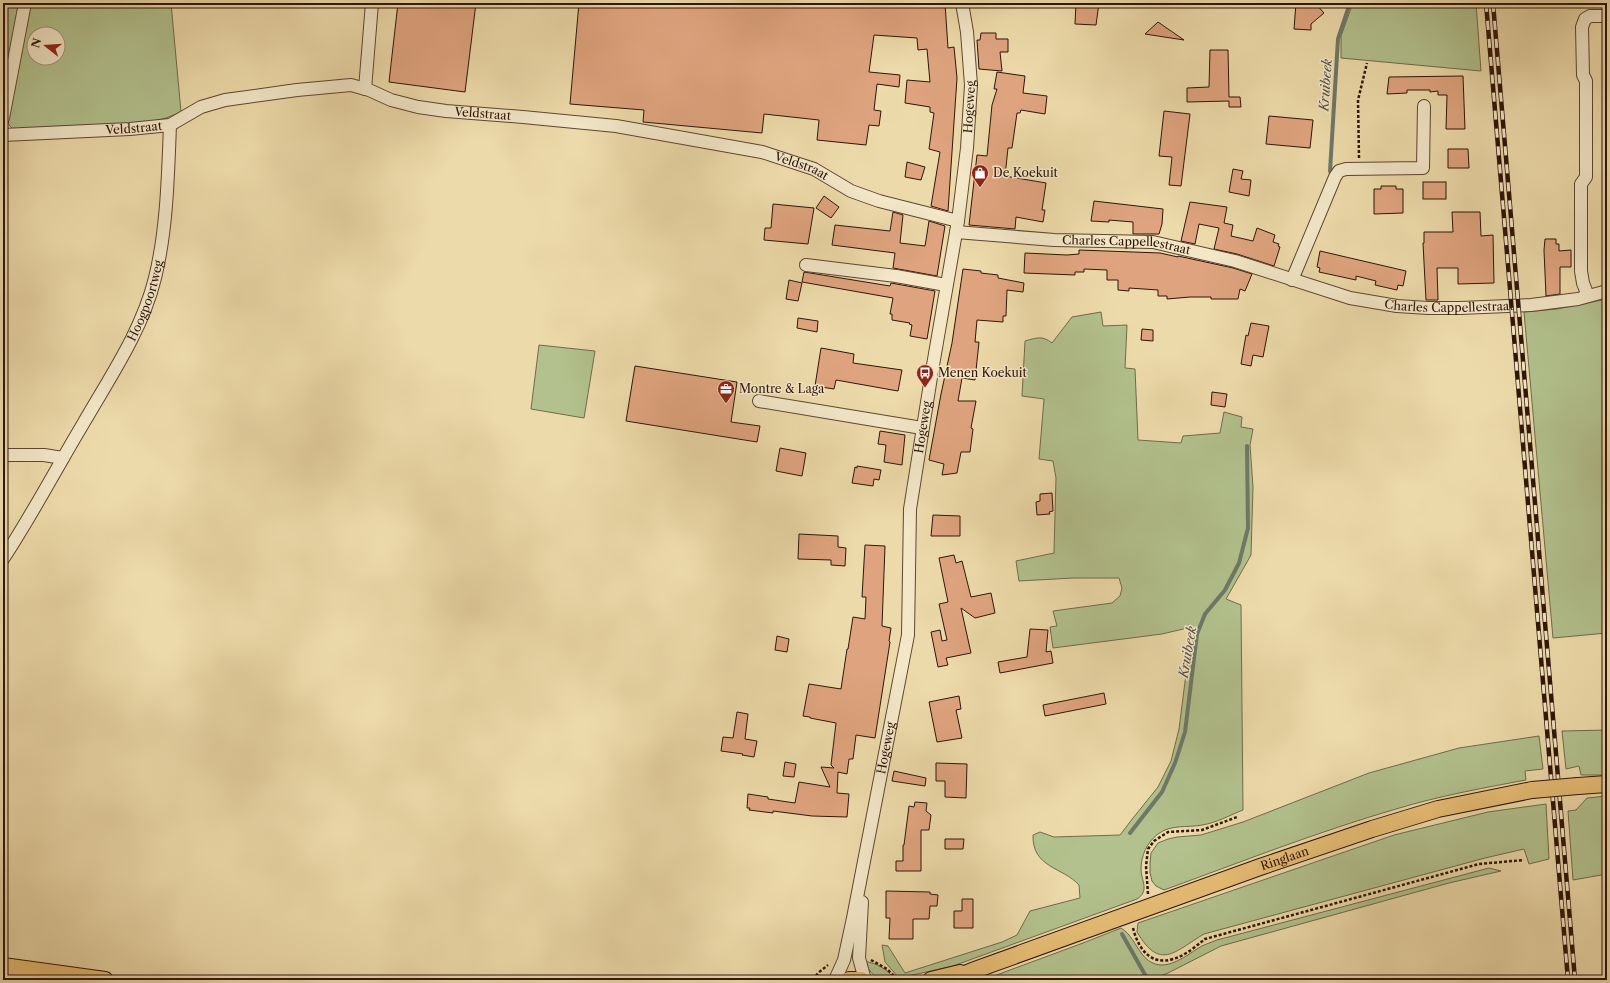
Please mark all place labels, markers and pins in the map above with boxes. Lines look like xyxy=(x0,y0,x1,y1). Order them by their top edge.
shop icon: De Koekuit xyxy=(970,163,990,188)
place label: De Koekuit xyxy=(993,165,1059,180)
bus stop icon: Menen Koekuit xyxy=(915,363,935,388)
place label: Menen Koekuit xyxy=(938,365,1027,380)
office icon: Montre & Laga xyxy=(716,379,736,404)
place label: Montre & Laga xyxy=(739,381,825,396)

